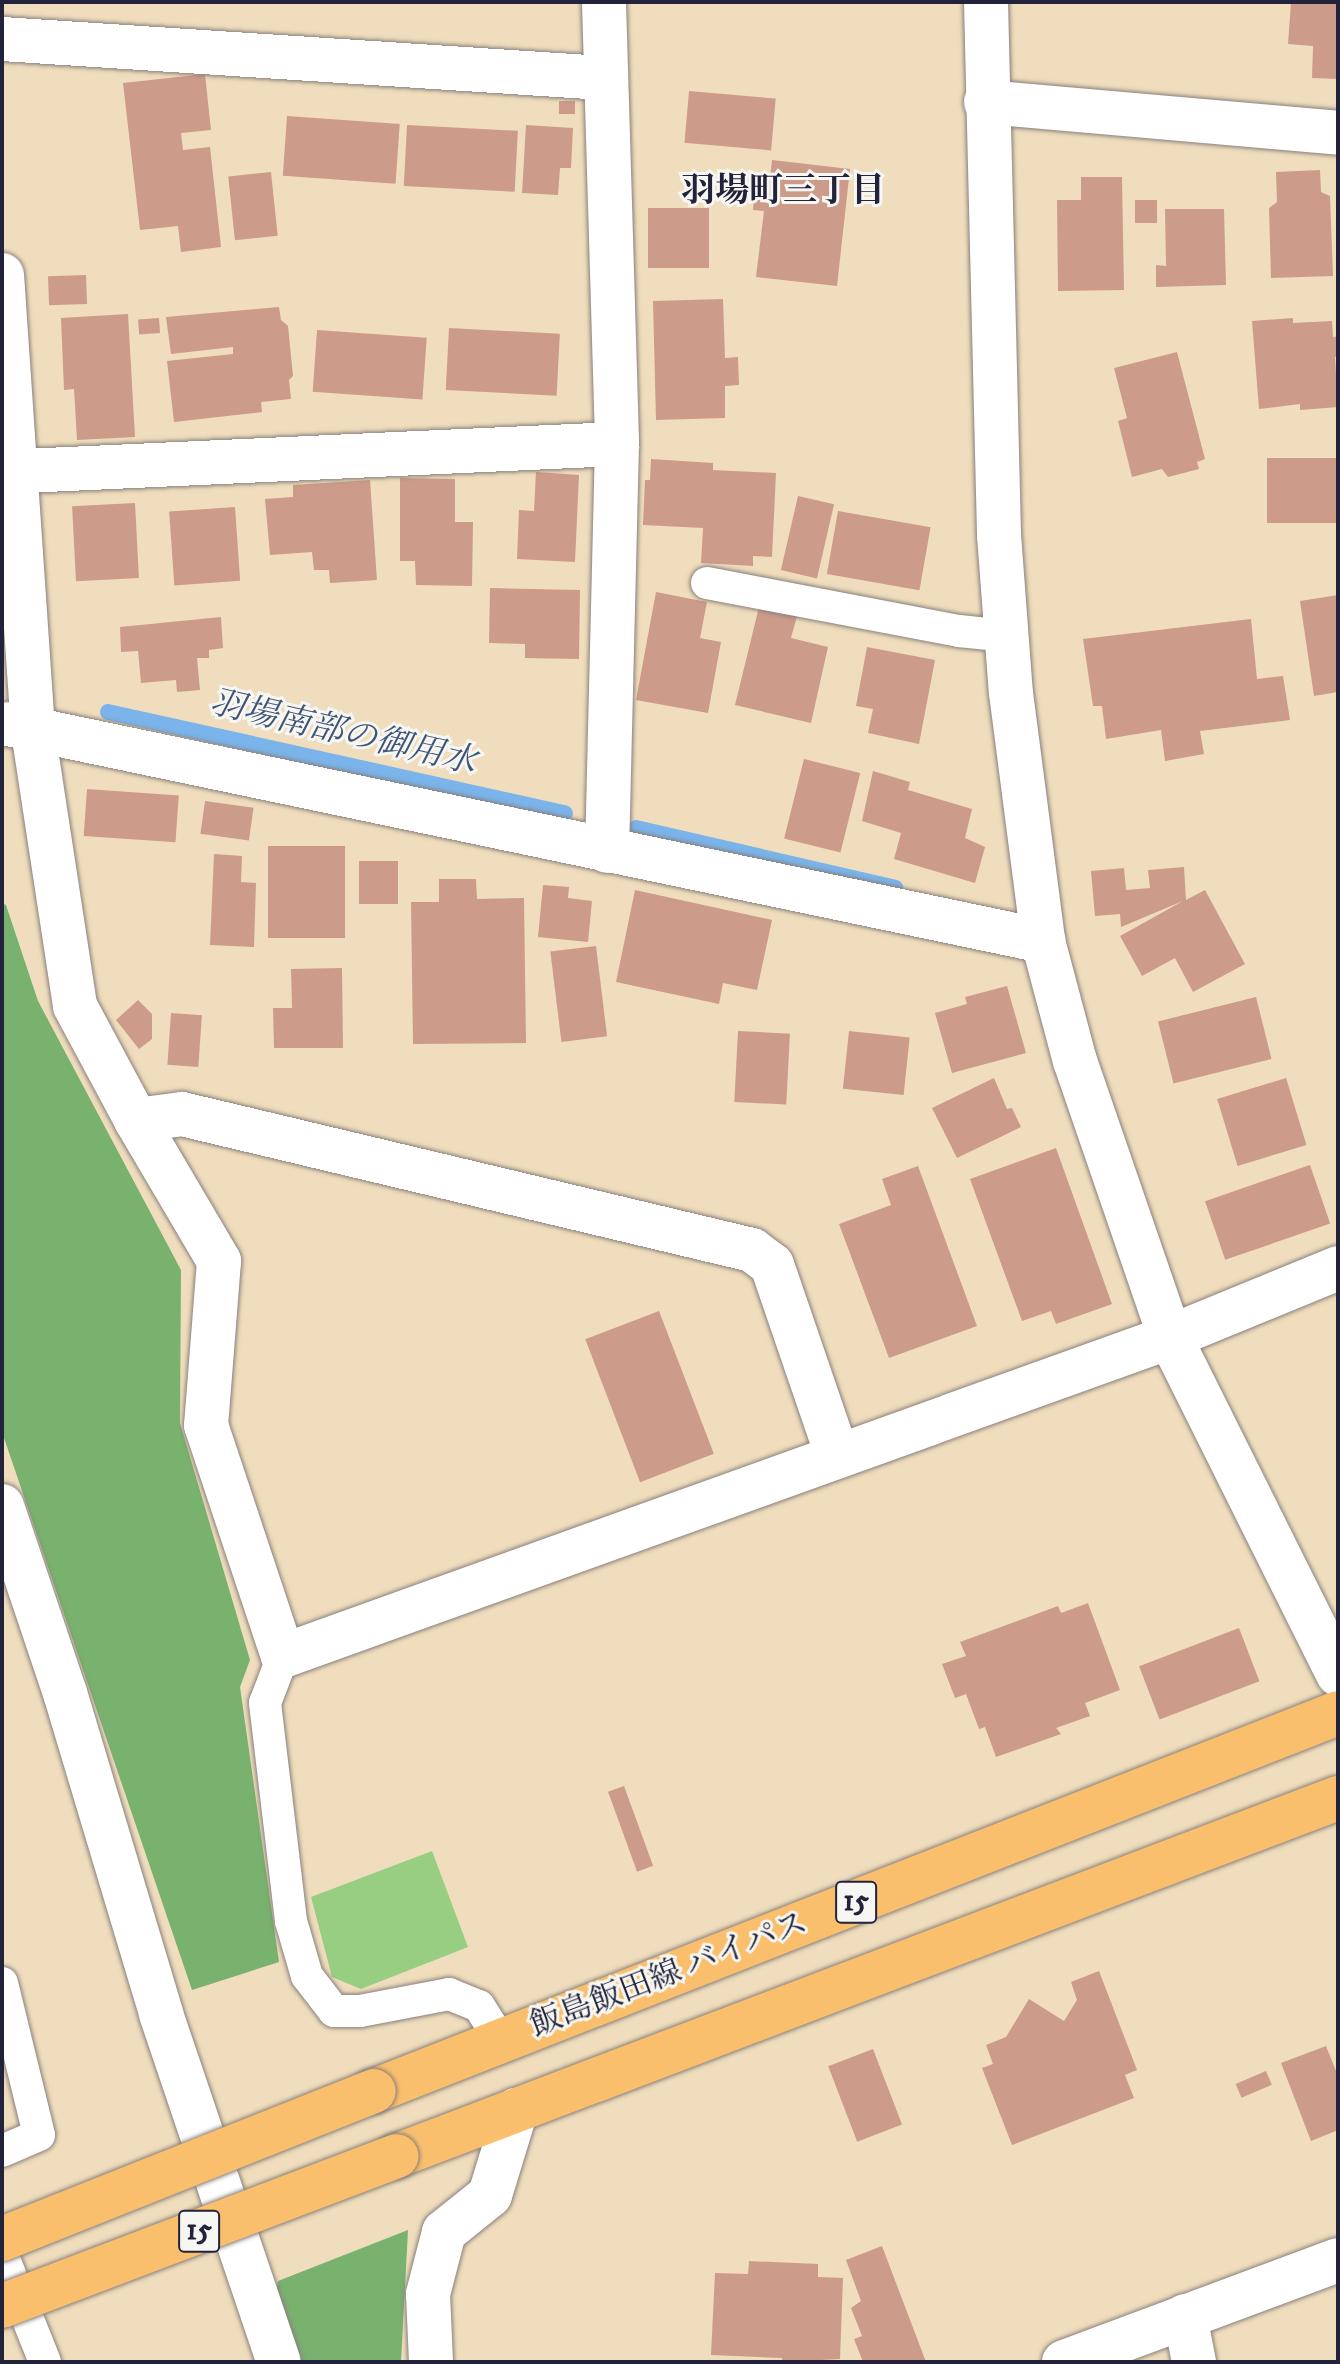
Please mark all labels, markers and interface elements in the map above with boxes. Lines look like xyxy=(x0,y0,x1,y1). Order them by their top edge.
district label: 羽場町三丁目 xyxy=(681,172,885,212)
water label: 羽場南部の御用水 xyxy=(206,683,480,783)
road number: 15 xyxy=(834,1876,878,1928)
street label: 飯島飯田線 バイパス xyxy=(524,1904,814,2046)
road number: 15 xyxy=(177,2205,221,2257)

